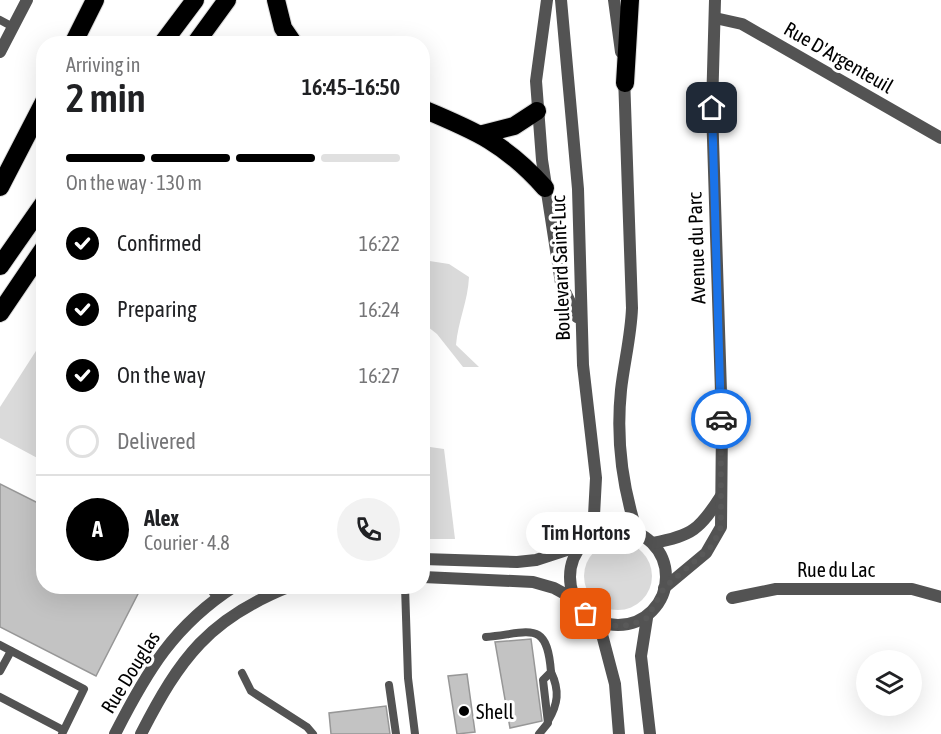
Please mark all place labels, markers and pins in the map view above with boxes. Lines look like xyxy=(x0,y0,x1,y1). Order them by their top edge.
pin xyxy=(686,82,737,133)
callout: Tim Hortons xyxy=(526,512,646,554)
pin xyxy=(560,588,611,639)
place label: Shell xyxy=(476,700,514,723)
marker: Shell xyxy=(457,704,471,718)

